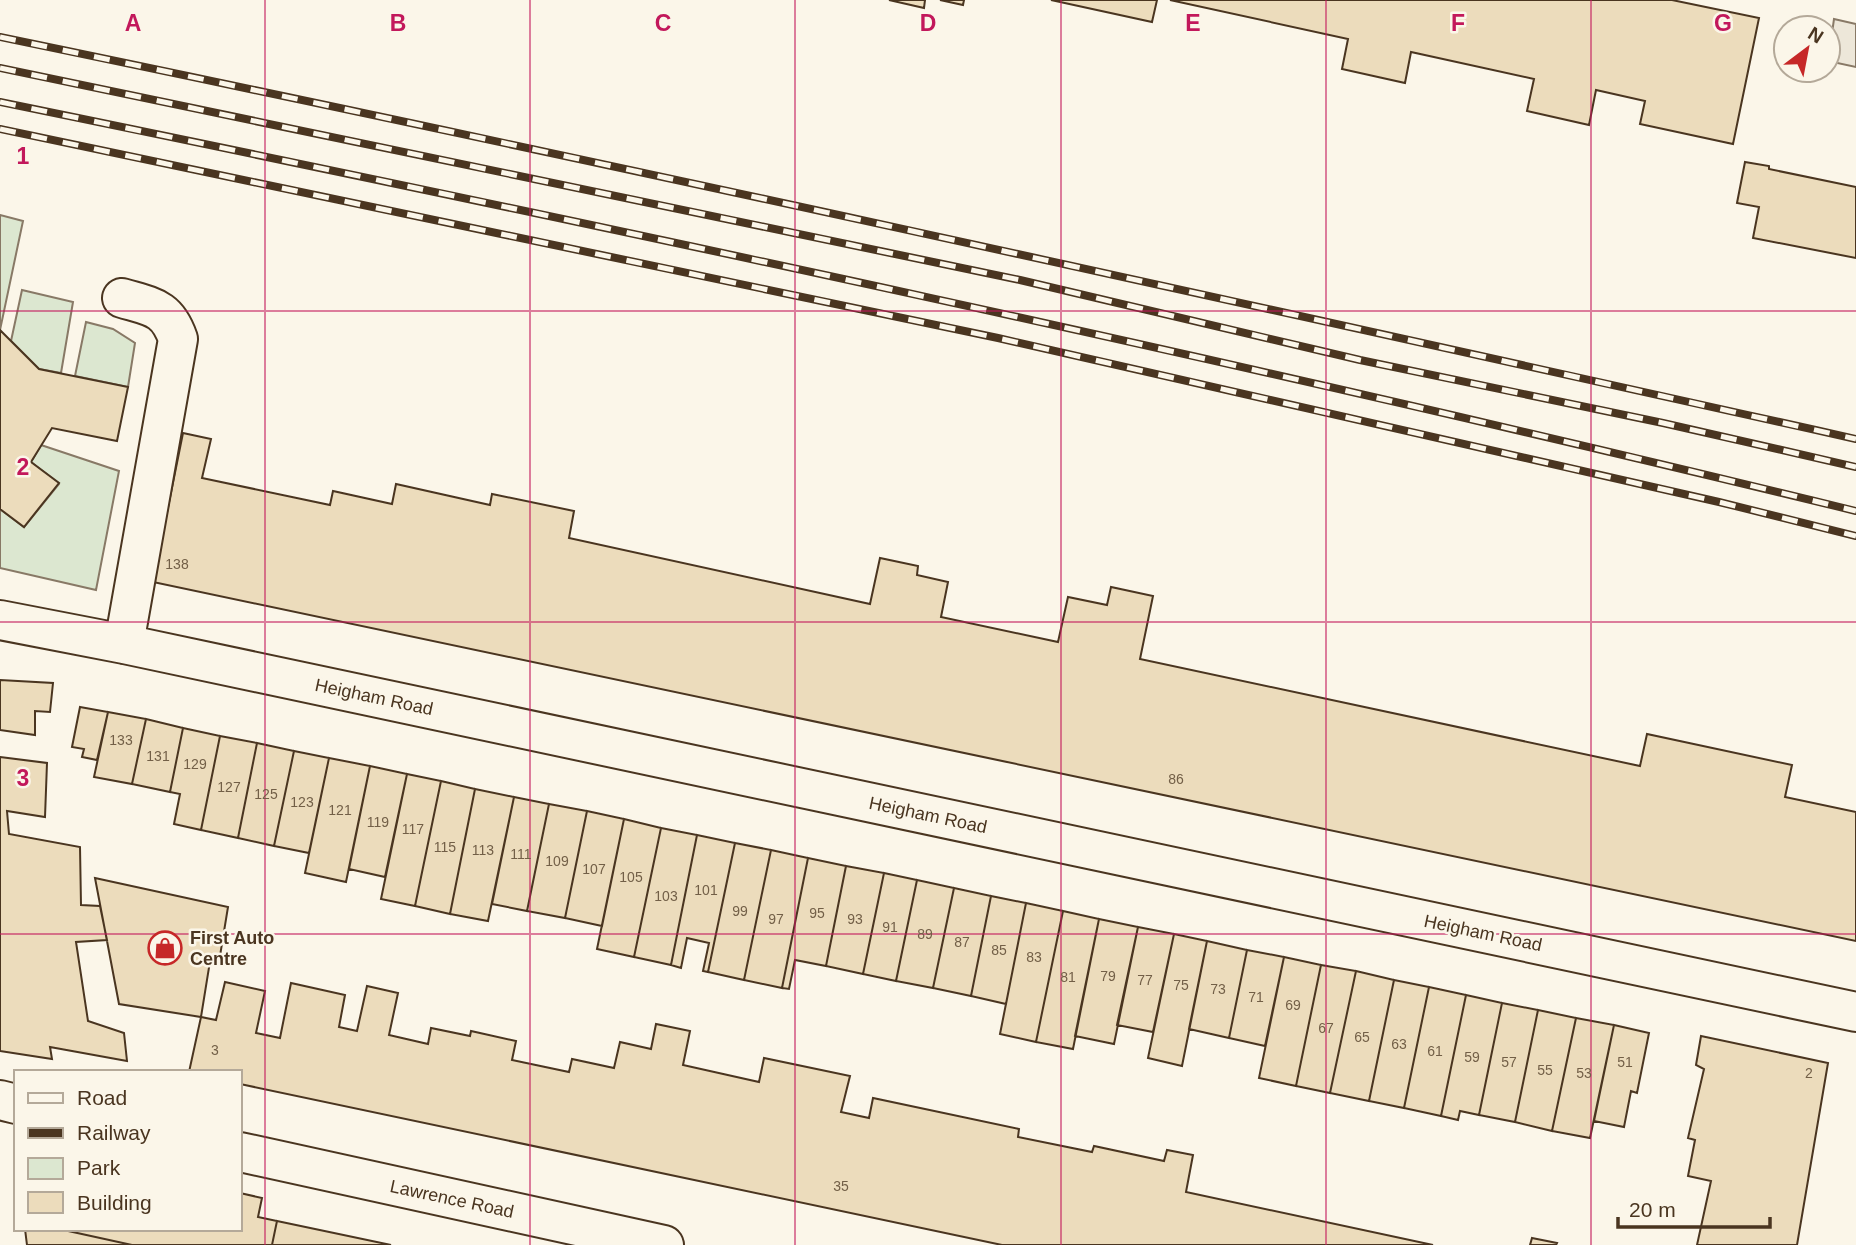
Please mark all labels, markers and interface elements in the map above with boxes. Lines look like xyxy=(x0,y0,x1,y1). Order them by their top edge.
text: A xyxy=(125,10,141,36)
text: B xyxy=(390,10,406,36)
text: C xyxy=(655,10,671,36)
text: D xyxy=(920,10,936,36)
text: E xyxy=(1185,10,1201,36)
text: F xyxy=(1451,10,1465,36)
text: G xyxy=(1714,10,1732,36)
north arrow xyxy=(1772,14,1842,84)
text: N xyxy=(1804,22,1827,48)
text: 1 xyxy=(17,143,30,169)
text: 2 xyxy=(17,454,29,480)
house number: 138 xyxy=(165,556,189,572)
street label: Heigham Road xyxy=(313,675,435,719)
house number: 133 xyxy=(109,732,133,748)
house number: 131 xyxy=(146,748,170,764)
house number: 129 xyxy=(183,756,207,772)
text: 3 xyxy=(17,765,29,791)
house number: 86 xyxy=(1168,771,1184,787)
house number: 127 xyxy=(217,779,241,795)
house number: 125 xyxy=(254,786,278,802)
street label: Heigham Road xyxy=(867,793,989,837)
house number: 123 xyxy=(290,794,314,810)
house number: 121 xyxy=(328,802,352,818)
house number: 119 xyxy=(367,814,389,830)
house number: 117 xyxy=(402,821,424,837)
house number: 115 xyxy=(434,839,456,855)
house number: 113 xyxy=(472,842,494,858)
house number: 111 xyxy=(510,846,532,862)
house number: 109 xyxy=(545,853,569,869)
house number: 107 xyxy=(582,861,606,877)
house number: 105 xyxy=(619,869,643,885)
house number: 101 xyxy=(694,882,718,898)
house number: 103 xyxy=(654,888,678,904)
house number: 99 xyxy=(732,903,748,919)
house number: 95 xyxy=(809,905,825,921)
house number: 97 xyxy=(768,911,784,927)
house number: 93 xyxy=(847,911,863,927)
street label: Heigham Road xyxy=(1422,911,1544,955)
house number: 91 xyxy=(882,919,898,935)
house number: 89 xyxy=(917,926,933,942)
place label: First Auto Centre xyxy=(190,928,274,969)
shop icon: First Auto Centre xyxy=(146,929,184,967)
house number: 87 xyxy=(954,934,970,950)
house number: 85 xyxy=(991,942,1007,958)
house number: 83 xyxy=(1026,949,1042,965)
house number: 79 xyxy=(1100,968,1116,984)
house number: 81 xyxy=(1060,969,1076,985)
house number: 77 xyxy=(1137,972,1153,988)
house number: 75 xyxy=(1173,977,1189,993)
house number: 73 xyxy=(1210,981,1226,997)
house number: 71 xyxy=(1248,989,1264,1005)
house number: 69 xyxy=(1285,997,1301,1013)
house number: 67 xyxy=(1318,1020,1334,1036)
house number: 65 xyxy=(1354,1029,1370,1045)
house number: 63 xyxy=(1391,1036,1407,1052)
house number: 3 xyxy=(211,1042,219,1058)
house number: 61 xyxy=(1427,1043,1443,1059)
house number: 59 xyxy=(1464,1049,1480,1065)
house number: 57 xyxy=(1501,1054,1517,1070)
house number: 51 xyxy=(1617,1054,1633,1070)
house number: 55 xyxy=(1537,1062,1553,1078)
house number: 53 xyxy=(1576,1065,1592,1081)
house number: 2 xyxy=(1805,1065,1813,1081)
legend xyxy=(14,1070,242,1231)
text: Road xyxy=(77,1086,127,1109)
text: Railway xyxy=(77,1121,151,1144)
text: Park xyxy=(77,1156,121,1179)
street label: Lawrence Road xyxy=(388,1176,516,1222)
house number: 35 xyxy=(833,1178,849,1194)
scale bar xyxy=(1618,1186,1770,1230)
text: Building xyxy=(77,1191,152,1214)
text: 20 m xyxy=(1629,1198,1676,1221)

